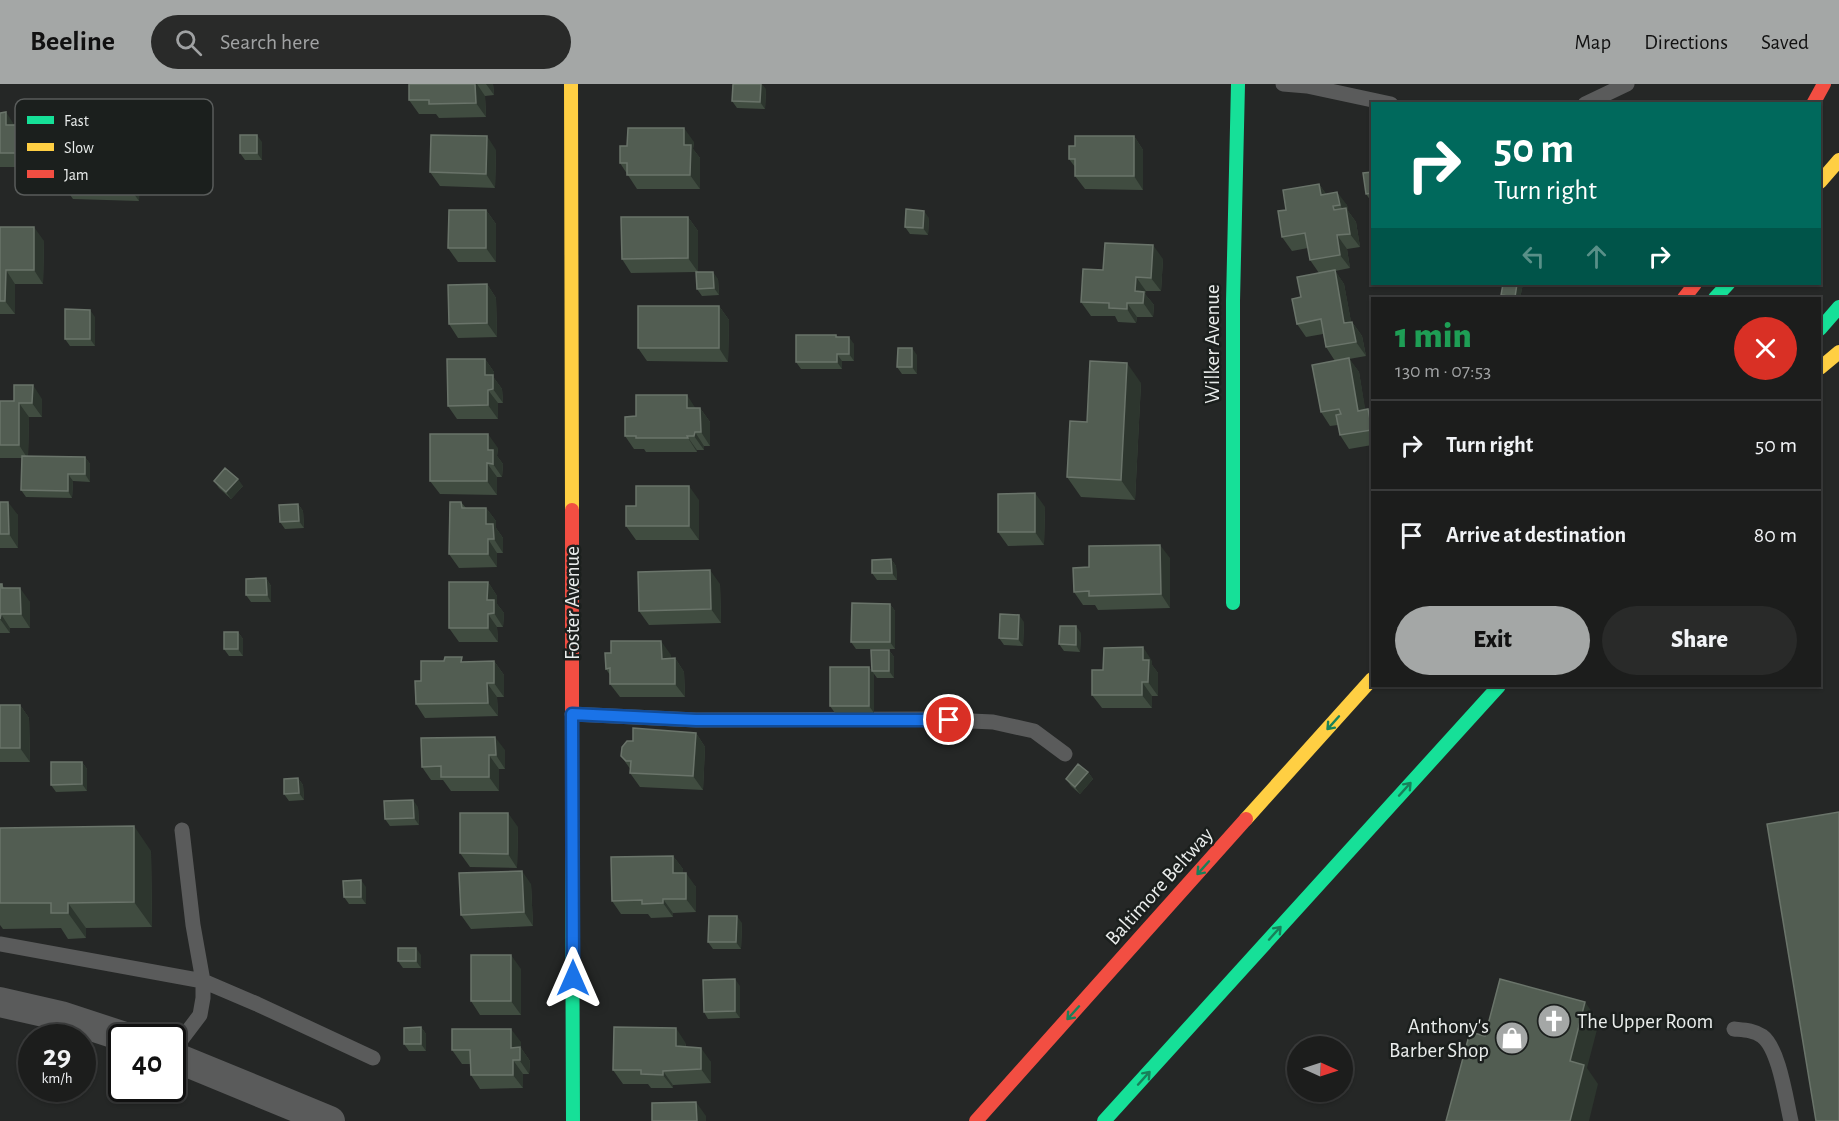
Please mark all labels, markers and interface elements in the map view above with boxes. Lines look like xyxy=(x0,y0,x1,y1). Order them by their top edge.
search box xyxy=(151,15,571,69)
icon: search xyxy=(172,26,205,59)
text: Beeline xyxy=(30,28,115,56)
text: Search here xyxy=(220,31,320,53)
text: Map xyxy=(1575,32,1611,53)
text: Directions xyxy=(1644,32,1728,53)
text: Saved xyxy=(1761,32,1809,53)
legend xyxy=(15,99,213,195)
text: Fast xyxy=(64,113,89,129)
icon: right xyxy=(1395,126,1473,204)
text: 50 m xyxy=(1494,128,1574,170)
text: Slow xyxy=(64,140,94,156)
text: Jam xyxy=(64,167,89,183)
text: Turn right xyxy=(1494,177,1597,204)
icon: left xyxy=(1517,240,1550,273)
icon: ahead xyxy=(1580,240,1613,273)
icon: right xyxy=(1643,240,1676,273)
street label: Wilker Avenue xyxy=(1202,284,1223,404)
button: close xyxy=(1734,317,1797,380)
text: 1 min xyxy=(1395,318,1472,354)
text: 130 m · 07:53 xyxy=(1395,361,1491,381)
icon: right xyxy=(1395,429,1428,462)
text: Turn right xyxy=(1446,434,1533,456)
text: 50 m xyxy=(1755,434,1797,456)
icon: arrive xyxy=(1395,519,1428,552)
text: Arrive at destination xyxy=(1446,524,1626,546)
text: 80 m xyxy=(1754,524,1797,546)
street label: Foster Avenue xyxy=(562,546,583,660)
button: Exit xyxy=(1395,606,1590,675)
button: Share xyxy=(1602,606,1797,675)
pin xyxy=(923,694,974,745)
icon: arrive xyxy=(932,703,965,736)
one-way arrow xyxy=(1326,715,1340,730)
one-way arrow xyxy=(1398,781,1412,796)
street label: Baltimore Beltway xyxy=(1102,824,1217,949)
one-way arrow xyxy=(1196,860,1210,875)
one-way arrow xyxy=(1267,926,1281,941)
position arrow xyxy=(541,946,605,1010)
church icon: The Upper Room xyxy=(1536,1003,1572,1039)
one-way arrow xyxy=(1066,1005,1080,1020)
place label: The Upper Room xyxy=(1577,1011,1713,1032)
place label: Anthony's Barber Shop xyxy=(1389,1016,1489,1061)
shop icon: Anthony's Barber Shop xyxy=(1494,1020,1530,1056)
speed limit sign: 40 xyxy=(108,1024,186,1102)
north arrow xyxy=(1287,1036,1353,1102)
map controls xyxy=(1287,1036,1353,1102)
text: 29 xyxy=(43,1041,71,1071)
one-way arrow xyxy=(1137,1070,1151,1085)
text: km/h xyxy=(42,1071,72,1086)

